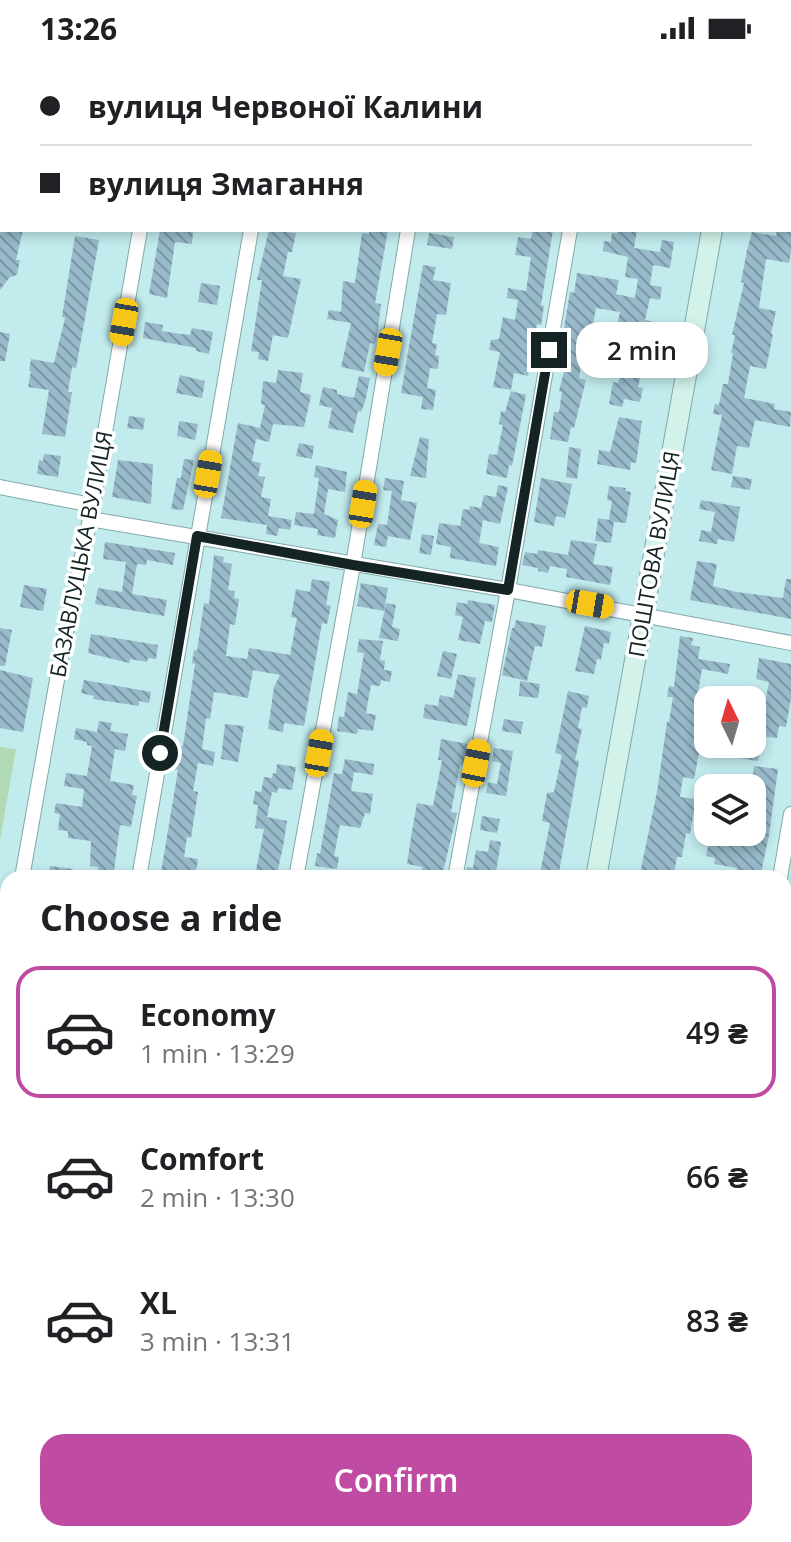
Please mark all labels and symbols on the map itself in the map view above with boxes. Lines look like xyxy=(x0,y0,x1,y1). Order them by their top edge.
car xyxy=(108,296,140,348)
callout: 2 min xyxy=(577,322,709,378)
car xyxy=(372,326,404,378)
route end xyxy=(531,332,567,368)
street label: БАЗАВЛУЦЬКА ВУЛИЦЯ xyxy=(41,428,119,680)
car xyxy=(192,448,224,500)
street label: ПОШТОВА ВУЛИЦЯ xyxy=(620,448,686,659)
car xyxy=(347,478,379,530)
car xyxy=(564,588,616,620)
north arrow xyxy=(694,686,766,758)
car xyxy=(303,727,335,779)
route start xyxy=(142,735,178,771)
car xyxy=(460,737,492,789)

